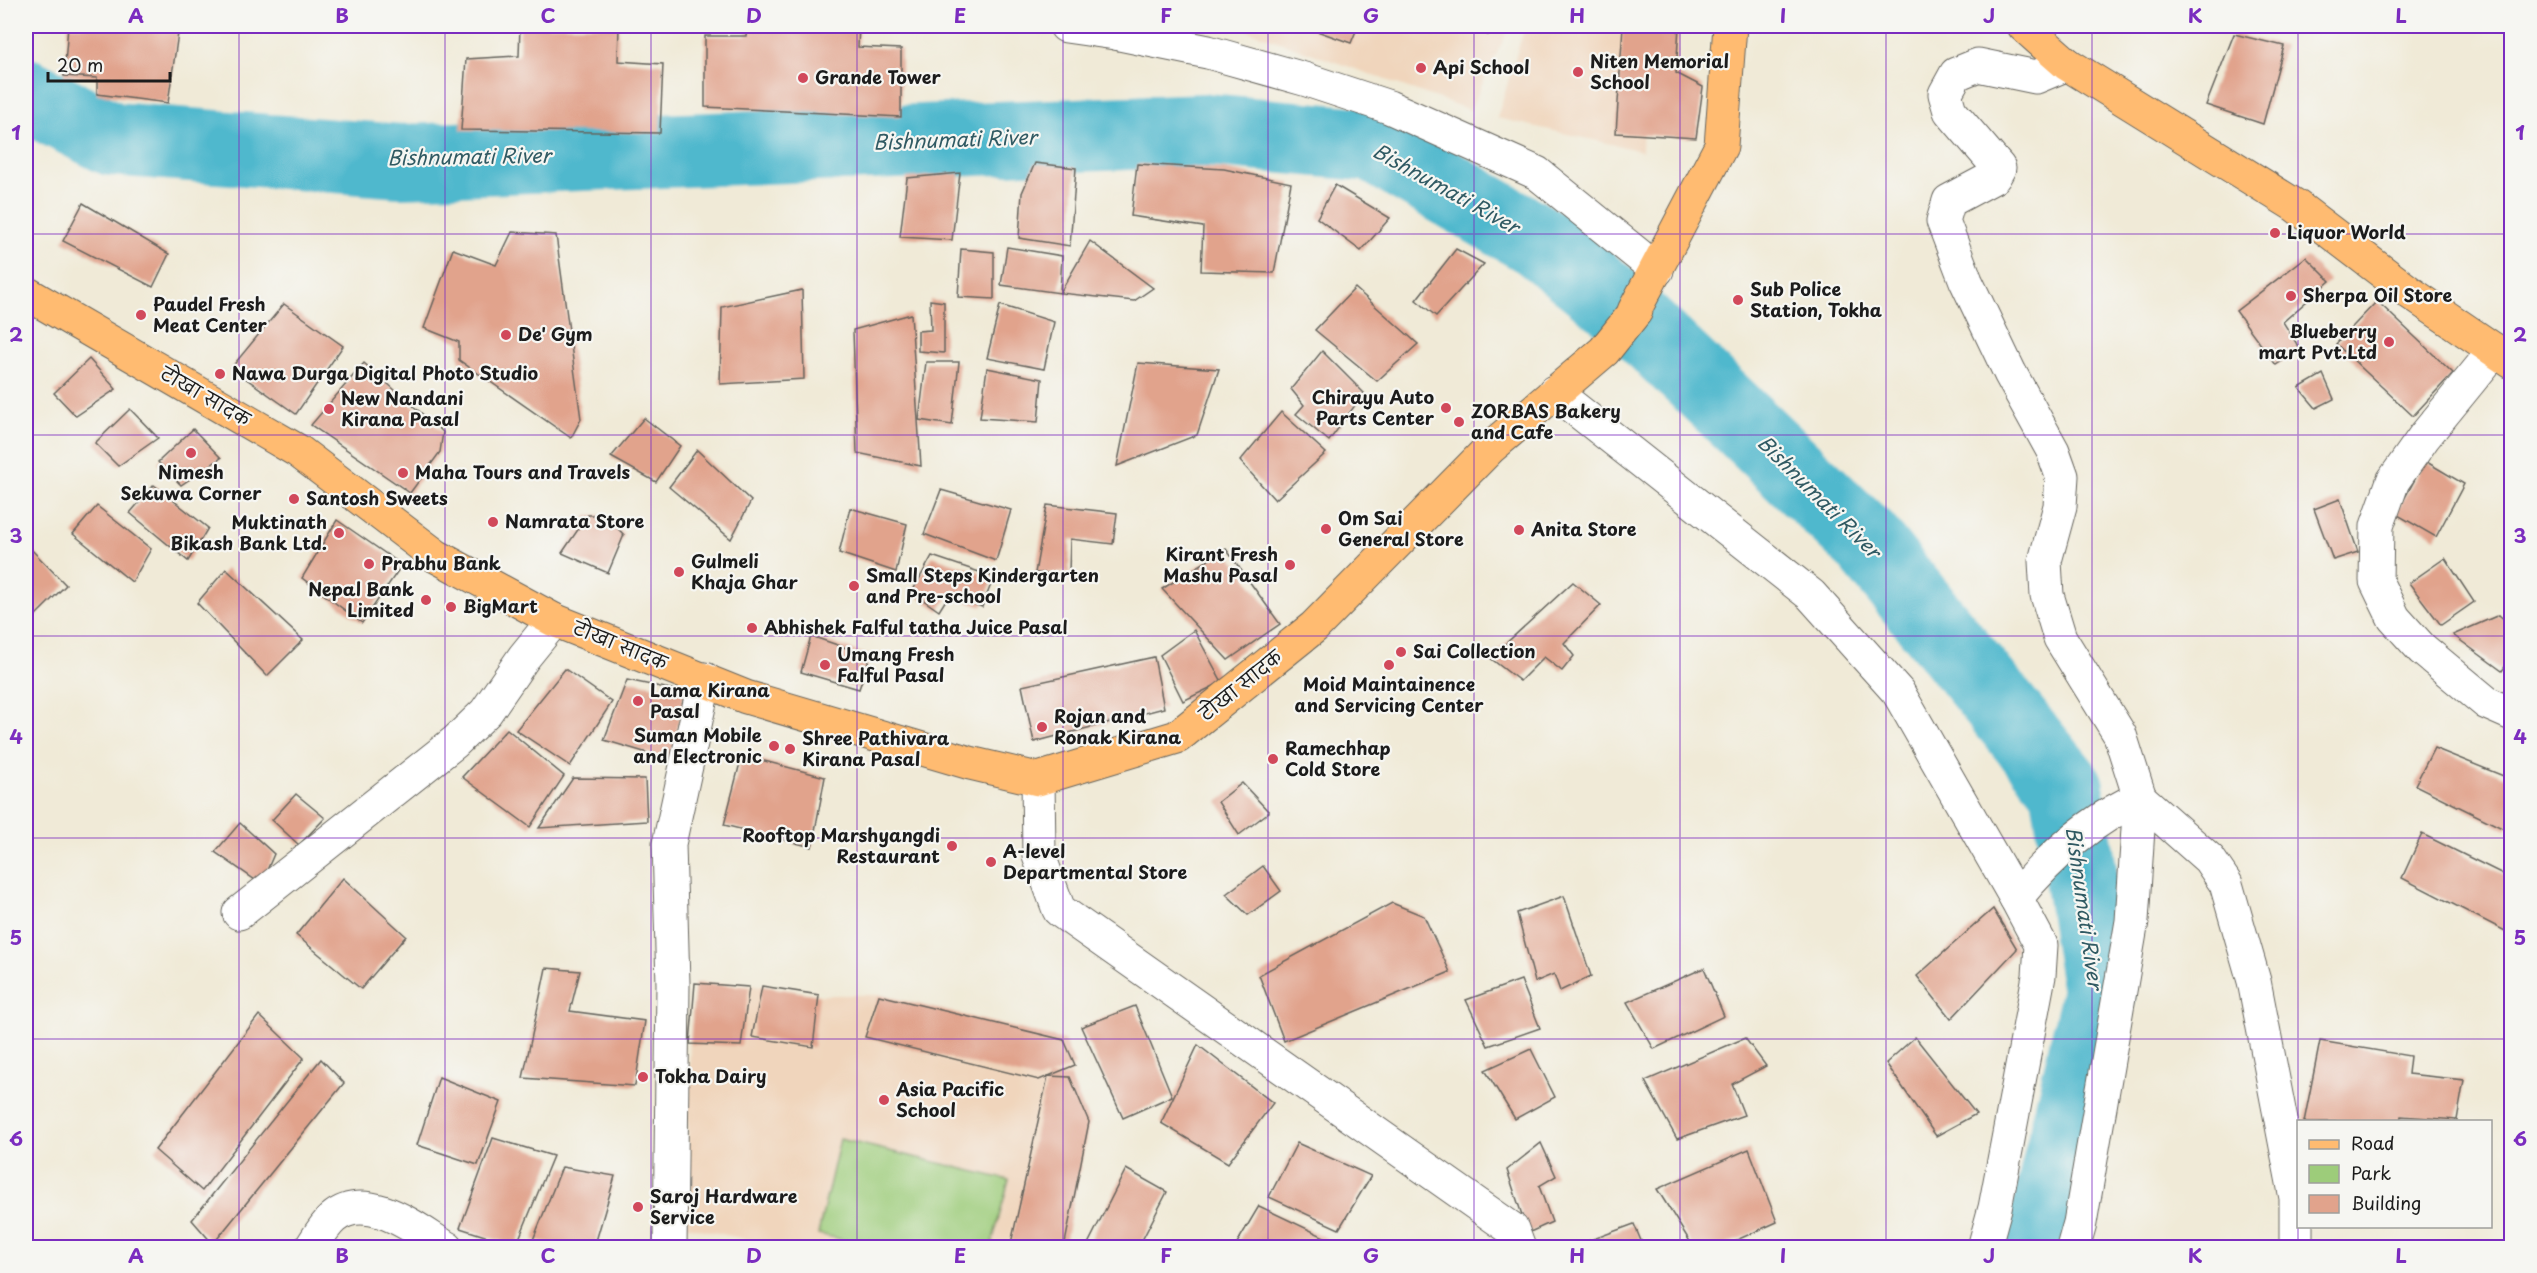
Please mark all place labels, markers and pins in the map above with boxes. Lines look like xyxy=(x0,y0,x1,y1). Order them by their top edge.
place label: Niten Memorial School xyxy=(1590,47,1729,95)
place label: Api School xyxy=(1433,53,1529,80)
marker: Api School xyxy=(1414,61,1428,75)
place label: Grande Tower xyxy=(815,63,941,90)
marker: Niten Memorial School xyxy=(1571,65,1585,79)
marker: Grande Tower xyxy=(796,71,810,85)
place label: Liquor World xyxy=(2287,218,2406,245)
marker: Liquor World xyxy=(2268,226,2282,240)
place label: Sub Police Station, Tokha xyxy=(1750,275,1882,323)
place label: Sherpa Oil Store xyxy=(2303,281,2453,308)
marker: Sherpa Oil Store xyxy=(2284,289,2298,303)
place label: Paudel Fresh Meat Center xyxy=(153,290,268,338)
marker: Sub Police Station, Tokha xyxy=(1731,293,1745,307)
marker: Paudel Fresh Meat Center xyxy=(134,308,148,322)
place label: Blueberry mart Pvt.Ltd xyxy=(2258,317,2377,365)
place label: De' Gym xyxy=(518,320,593,347)
marker: De' Gym xyxy=(499,328,513,342)
marker: Blueberry mart Pvt.Ltd xyxy=(2382,335,2396,349)
place label: Nawa Durga Digital Photo Studio xyxy=(232,359,539,386)
marker: Nawa Durga Digital Photo Studio xyxy=(213,367,227,381)
place label: Chirayu Auto Parts Center xyxy=(1312,383,1435,431)
place label: New Nandani Kirana Pasal xyxy=(341,384,463,432)
place label: ZORBAS Bakery and Cafe xyxy=(1471,397,1621,445)
marker: Chirayu Auto Parts Center xyxy=(1439,401,1453,415)
marker: New Nandani Kirana Pasal xyxy=(322,402,336,416)
marker: ZORBAS Bakery and Cafe xyxy=(1452,415,1466,429)
marker: Nimesh Sekuwa Corner xyxy=(184,446,198,460)
place label: Nimesh Sekuwa Corner xyxy=(120,458,262,506)
place label: Maha Tours and Travels xyxy=(415,458,630,485)
marker: Maha Tours and Travels xyxy=(396,466,410,480)
place label: Santosh Sweets xyxy=(306,484,448,511)
marker: Santosh Sweets xyxy=(287,492,301,506)
place label: Om Sai General Store xyxy=(1338,504,1464,552)
place label: Namrata Store xyxy=(505,507,644,534)
place label: Muktinath Bikash Bank Ltd. xyxy=(170,508,327,556)
marker: Namrata Store xyxy=(486,515,500,529)
place label: Anita Store xyxy=(1530,515,1637,542)
marker: Om Sai General Store xyxy=(1319,522,1333,536)
marker: Anita Store xyxy=(1512,523,1526,537)
marker: Muktinath Bikash Bank Ltd. xyxy=(332,526,346,540)
place label: Kirant Fresh Mashu Pasal xyxy=(1163,540,1278,588)
place label: Gulmeli Khaja Ghar xyxy=(691,547,798,595)
place label: Prabhu Bank xyxy=(381,549,501,576)
marker: Prabhu Bank xyxy=(362,557,376,571)
marker: Kirant Fresh Mashu Pasal xyxy=(1283,558,1297,572)
place label: Small Steps Kindergarten and Pre-school xyxy=(866,561,1099,609)
marker: Gulmeli Khaja Ghar xyxy=(672,565,686,579)
place label: Nepal Bank Limited xyxy=(308,575,414,623)
marker: Small Steps Kindergarten and Pre-school xyxy=(847,579,861,593)
place label: BigMart xyxy=(463,592,538,619)
marker: Nepal Bank Limited xyxy=(419,593,433,607)
marker: BigMart xyxy=(444,600,458,614)
place label: Abhishek Falful tatha Juice Pasal xyxy=(764,613,1067,640)
marker: Abhishek Falful tatha Juice Pasal xyxy=(745,621,759,635)
place label: Sai Collection xyxy=(1413,637,1536,664)
place label: Umang Fresh Falful Pasal xyxy=(837,640,955,688)
marker: Sai Collection xyxy=(1394,645,1408,659)
marker: Umang Fresh Falful Pasal xyxy=(818,658,832,672)
marker: Moid Maintainence and Servicing Center xyxy=(1382,658,1396,672)
place label: Moid Maintainence and Servicing Center xyxy=(1295,670,1484,718)
place label: Lama Kirana Pasal xyxy=(650,676,770,724)
marker: Lama Kirana Pasal xyxy=(631,694,645,708)
place label: Rojan and Ronak Kirana xyxy=(1054,702,1181,750)
marker: Rojan and Ronak Kirana xyxy=(1035,720,1049,734)
place label: Suman Mobile and Electronic xyxy=(633,721,762,769)
place label: Shree Pathivara Kirana Pasal xyxy=(802,724,950,772)
place label: Ramechhap Cold Store xyxy=(1285,734,1391,782)
marker: Suman Mobile and Electronic xyxy=(767,739,781,753)
marker: Shree Pathivara Kirana Pasal xyxy=(783,742,797,756)
marker: Ramechhap Cold Store xyxy=(1266,752,1280,766)
place label: Rooftop Marshyangdi Restaurant xyxy=(742,821,940,869)
place label: A-level Departmental Store xyxy=(1003,837,1187,885)
marker: Rooftop Marshyangdi Restaurant xyxy=(945,839,959,853)
marker: A-level Departmental Store xyxy=(984,855,998,869)
place label: Tokha Dairy xyxy=(655,1062,766,1089)
marker: Tokha Dairy xyxy=(636,1070,650,1084)
place label: Asia Pacific School xyxy=(895,1075,1004,1123)
marker: Asia Pacific School xyxy=(877,1093,891,1107)
place label: Saroj Hardware Service xyxy=(650,1182,798,1230)
marker: Saroj Hardware Service xyxy=(631,1200,645,1214)

